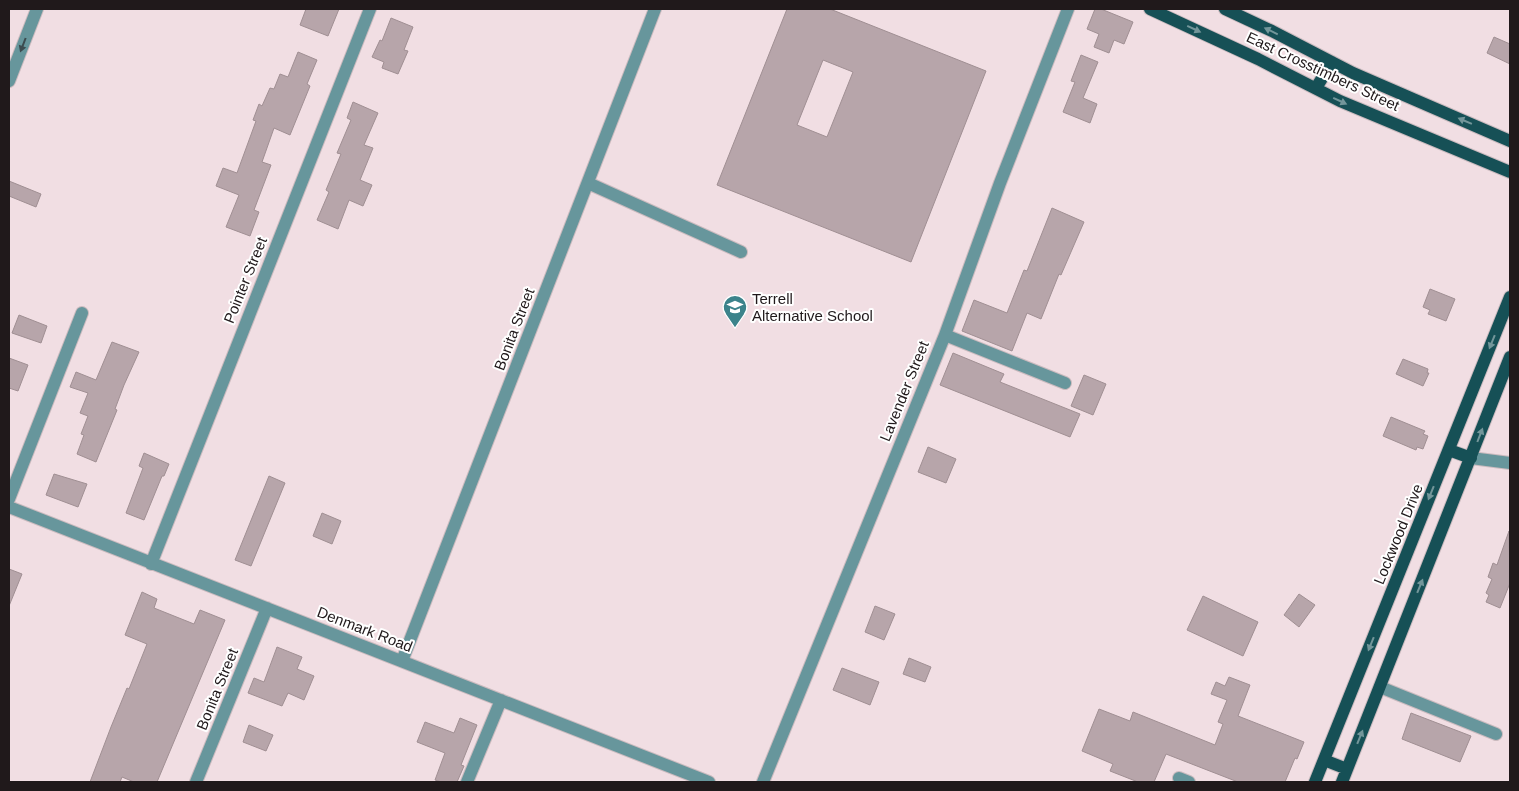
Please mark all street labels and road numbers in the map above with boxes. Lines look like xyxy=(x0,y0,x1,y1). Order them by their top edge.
street label: East Crosstimbers Street xyxy=(1244,28,1403,114)
street label: Pointer Street xyxy=(220,234,270,326)
street label: Bonita Street xyxy=(491,285,538,373)
street label: Lavender Street xyxy=(876,338,932,444)
street label: Lockwood Drive xyxy=(1370,481,1426,587)
street label: Denmark Road xyxy=(315,603,415,655)
street label: Bonita Street xyxy=(193,645,241,732)

